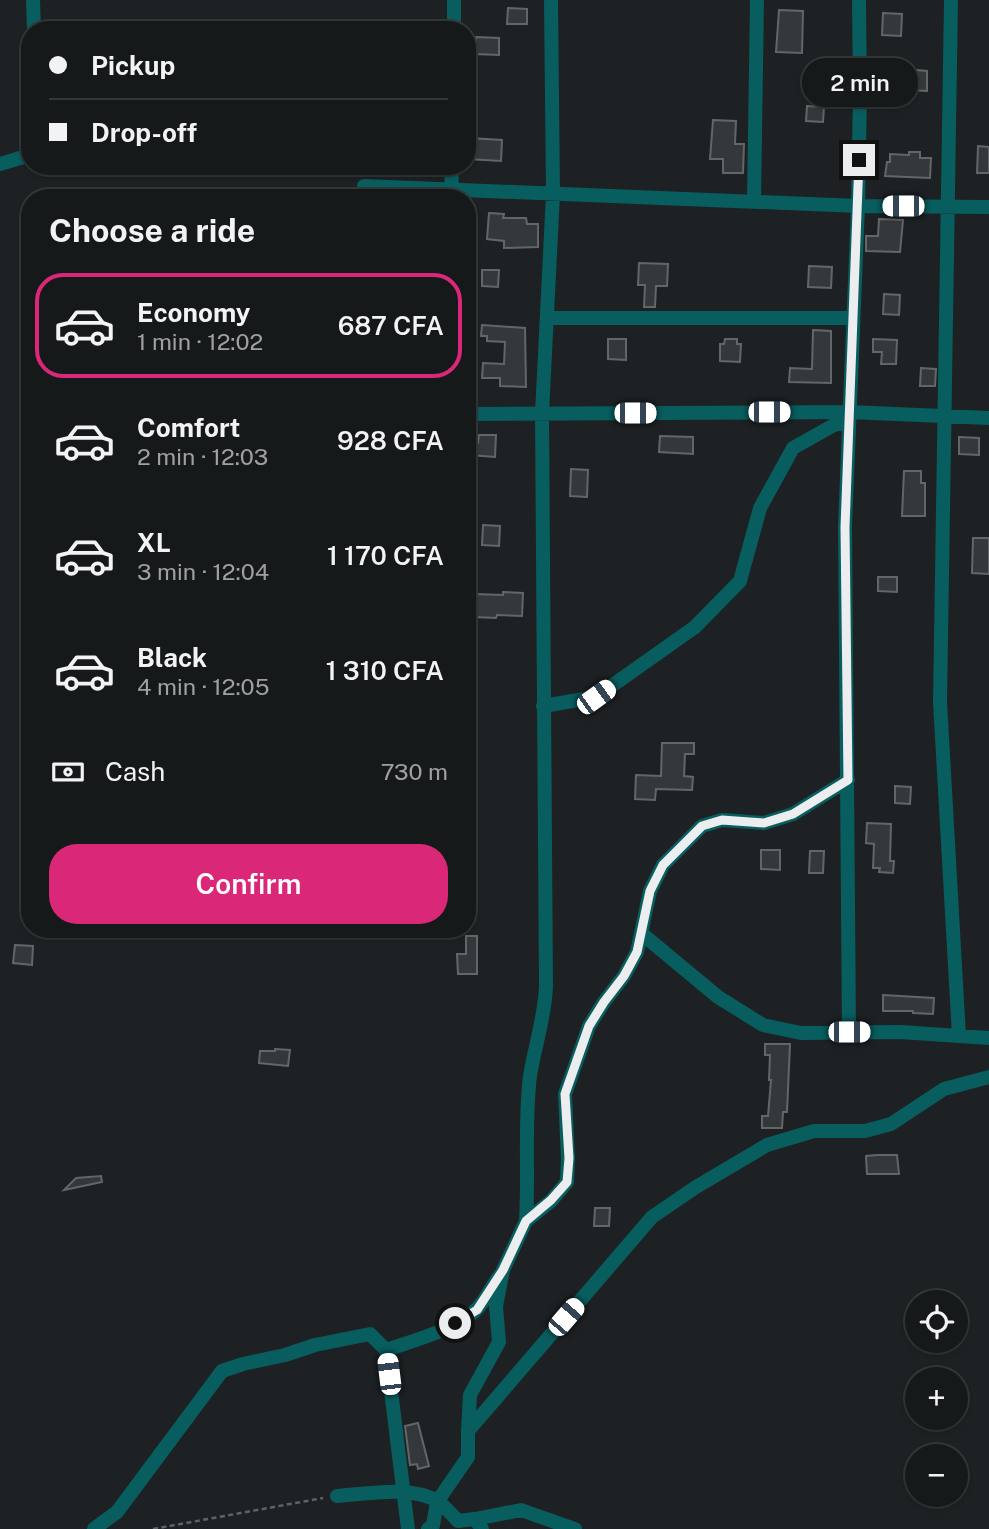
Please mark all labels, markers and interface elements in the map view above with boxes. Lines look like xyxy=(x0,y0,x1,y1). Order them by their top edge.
text: Pickup xyxy=(91,50,175,81)
callout: 2 min xyxy=(801,58,917,108)
text: 2 min xyxy=(830,69,890,96)
text: Drop-off xyxy=(91,117,197,148)
route end xyxy=(843,144,875,176)
car xyxy=(883,196,925,217)
text: Choose a ride xyxy=(49,212,255,249)
icon: car xyxy=(53,294,116,357)
text: Economy xyxy=(137,297,250,328)
text: 687 CFA xyxy=(338,310,444,341)
text: 1 min · 12:02 xyxy=(137,328,263,355)
car xyxy=(749,402,791,423)
car xyxy=(615,403,657,424)
icon: car xyxy=(53,409,116,472)
text: Comfort xyxy=(137,412,240,443)
text: 928 CFA xyxy=(337,425,444,456)
text: 2 min · 12:03 xyxy=(137,443,268,470)
icon: car xyxy=(53,524,116,587)
text: XL xyxy=(137,527,171,558)
text: 1 170 CFA xyxy=(327,540,444,571)
text: 3 min · 12:04 xyxy=(137,558,269,585)
icon: car xyxy=(53,639,116,702)
text: Black xyxy=(137,642,207,673)
text: 1 310 CFA xyxy=(326,655,444,686)
text: 4 min · 12:05 xyxy=(137,673,269,700)
car xyxy=(573,676,620,718)
icon: cash xyxy=(49,753,87,791)
text: Cash xyxy=(105,756,165,787)
text: 730 m xyxy=(381,758,448,785)
button: Confirm xyxy=(49,844,448,924)
car xyxy=(829,1022,871,1043)
map controls xyxy=(905,1290,968,1507)
button: locate xyxy=(905,1290,968,1353)
car xyxy=(545,1294,588,1340)
route start xyxy=(439,1307,471,1339)
car xyxy=(377,1352,402,1396)
button: + xyxy=(905,1367,968,1430)
button: − xyxy=(905,1444,968,1507)

